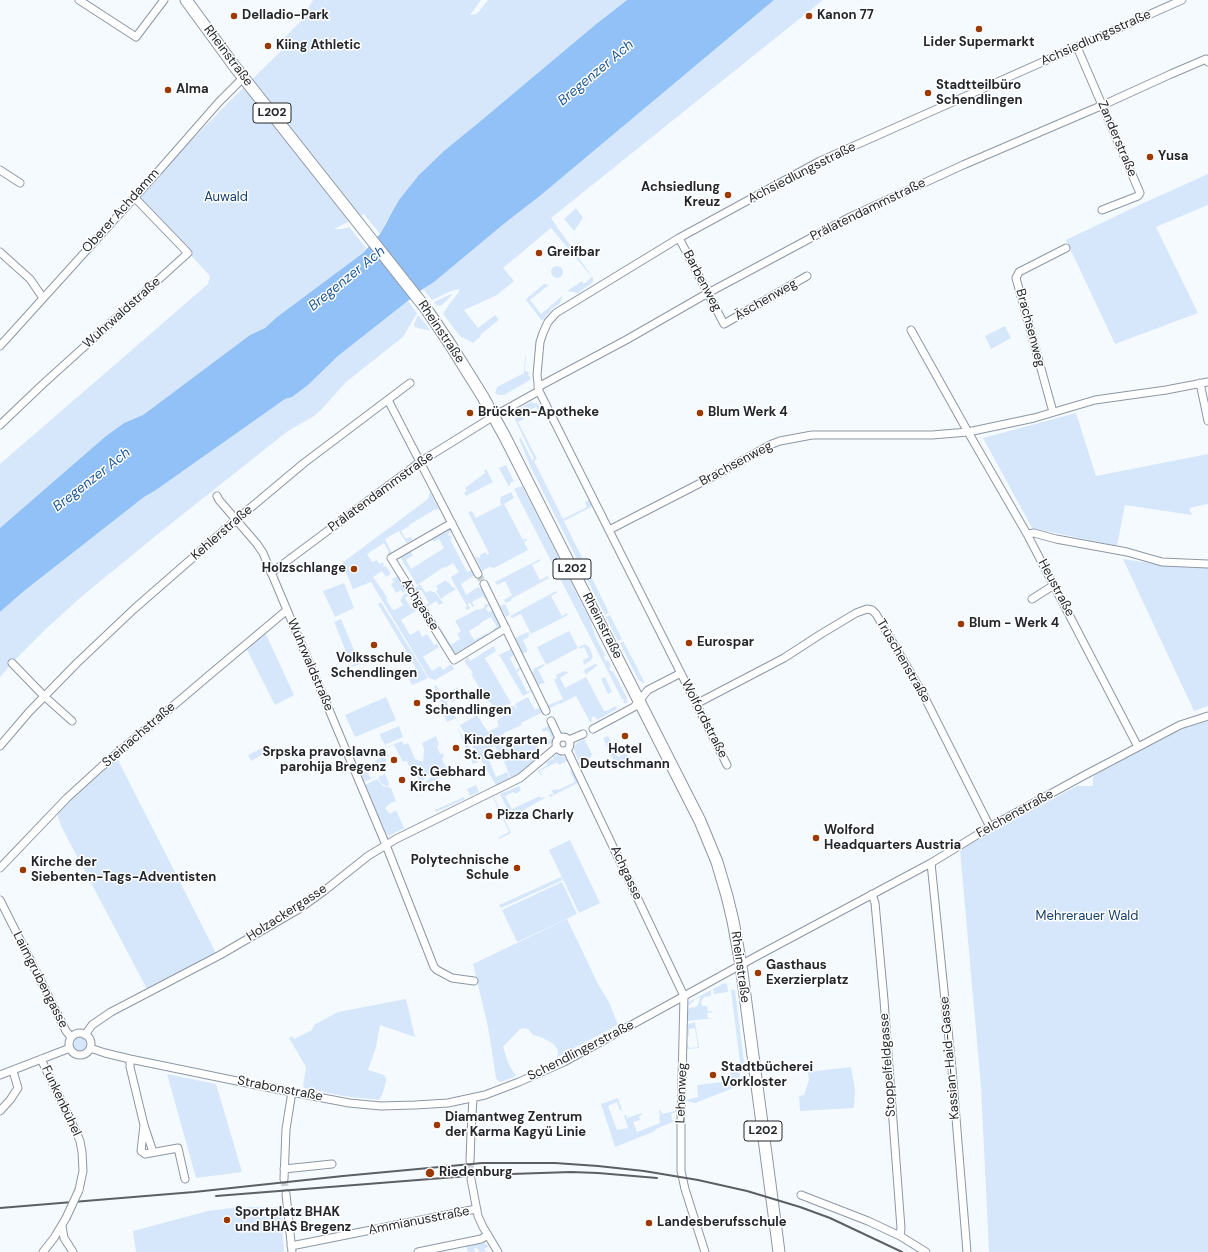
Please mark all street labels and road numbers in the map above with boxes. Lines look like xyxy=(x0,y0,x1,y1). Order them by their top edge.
street label: Achsiedlungsstraße xyxy=(1038,7,1154,69)
street label: Rheinstraße xyxy=(200,22,256,90)
street label: Zanderstraße xyxy=(1094,99,1140,179)
road number: L202 xyxy=(253,103,291,123)
street label: Achsiedlungsstraße xyxy=(745,139,859,207)
street label: Oberer Achdamm xyxy=(79,166,163,256)
street label: Prälatendammstraße xyxy=(808,175,928,245)
street label: Barbenweg xyxy=(679,248,725,314)
street label: Wuhrwaldstraße xyxy=(80,274,164,352)
street label: Äschenweg xyxy=(732,276,800,324)
street label: Brachsenweg xyxy=(1012,287,1048,369)
street label: Rheinstraße xyxy=(414,298,468,366)
street label: Brachsenweg xyxy=(697,438,775,490)
street label: Prälatendammstraße xyxy=(325,449,437,535)
street label: Kehlerstraße xyxy=(188,502,256,564)
street label: Heustraße xyxy=(1034,557,1078,619)
road number: L202 xyxy=(553,559,591,579)
street label: Achgasse xyxy=(398,576,442,634)
street label: Rheinstraße xyxy=(579,590,625,662)
street label: Wuhrwaldstraße xyxy=(283,616,337,714)
street label: Trüschenstraße xyxy=(873,616,933,706)
street label: Wolfordstraße xyxy=(678,677,730,761)
street label: Steinachstraße xyxy=(99,699,179,771)
street label: Felchenstraße xyxy=(974,786,1056,842)
street label: Achgasse xyxy=(607,843,645,903)
street label: Holzackergasse xyxy=(244,881,330,945)
street label: Laimgrubengasse xyxy=(9,929,71,1031)
street label: Rheinstraße xyxy=(727,930,753,1004)
street label: Kassian-Haid-Gasse xyxy=(937,996,963,1120)
street label: Stoppelfeldgasse xyxy=(877,1013,899,1117)
street label: Schendlingerstraße xyxy=(525,1017,637,1085)
street label: Lehenweg xyxy=(673,1062,691,1124)
street label: Funkenbühel xyxy=(38,1063,84,1139)
street label: Strabonstraße xyxy=(236,1073,324,1105)
road number: L202 xyxy=(744,1121,782,1141)
street label: Ammianusstraße xyxy=(367,1204,471,1238)

